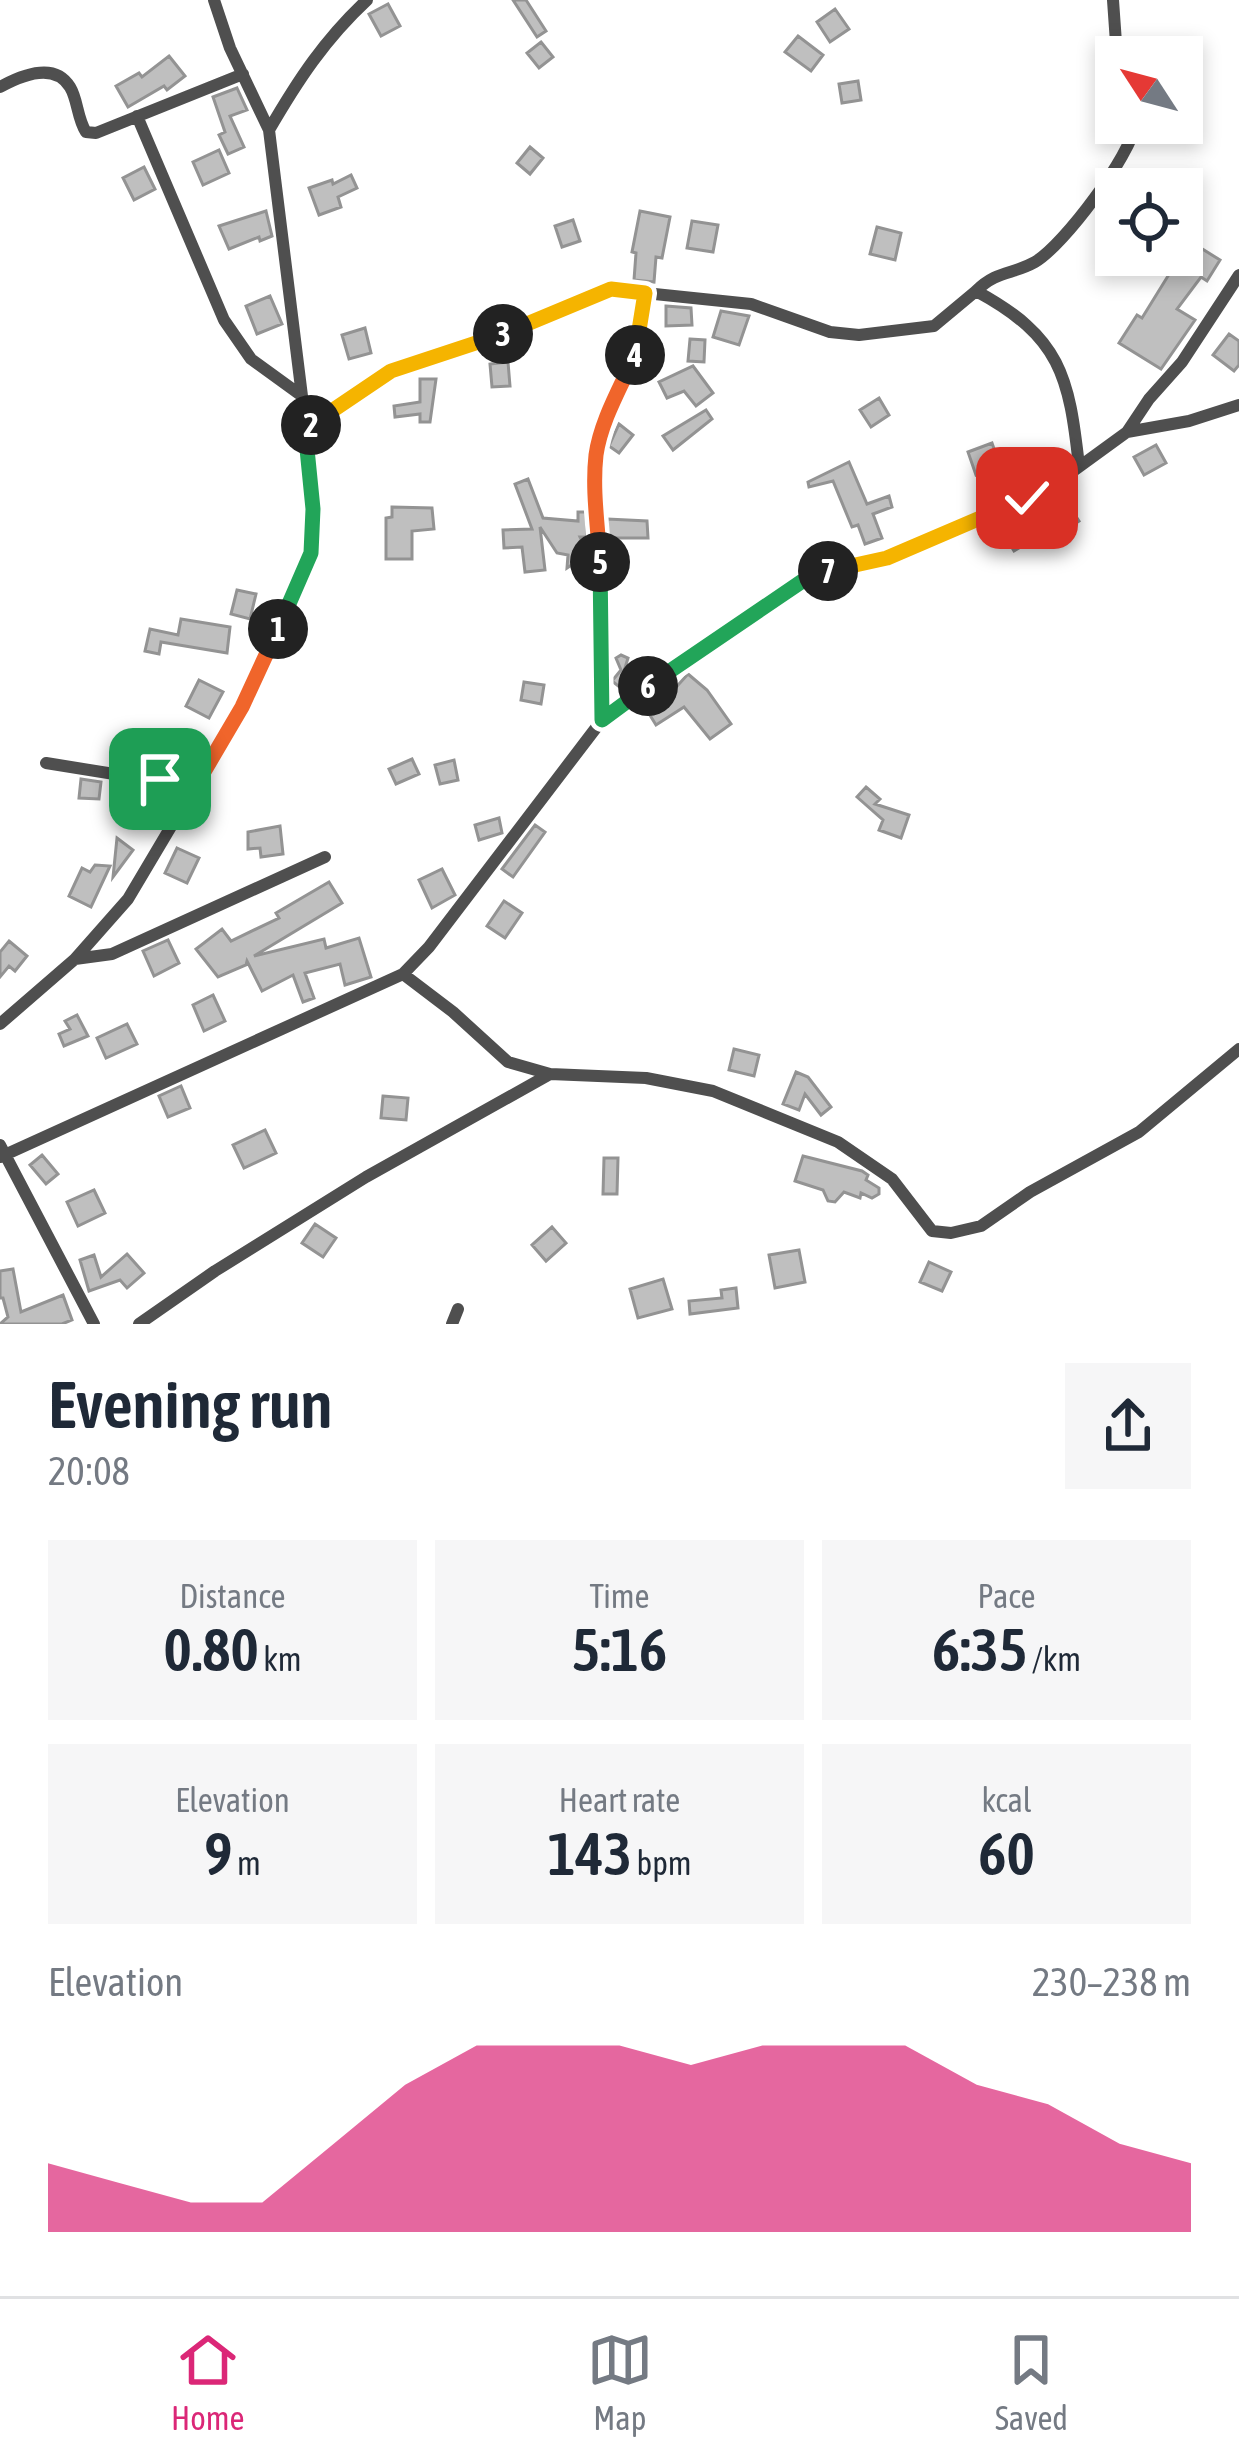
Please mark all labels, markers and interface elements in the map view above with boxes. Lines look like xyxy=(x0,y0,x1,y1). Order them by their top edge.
north arrow xyxy=(1095,36,1203,144)
map controls xyxy=(1095,36,1203,276)
button: locate xyxy=(1095,168,1203,276)
pin: 3 xyxy=(473,304,533,364)
text: 3 xyxy=(495,315,511,353)
pin: 4 xyxy=(605,325,665,385)
text: 4 xyxy=(627,336,643,374)
pin: 2 xyxy=(281,395,341,455)
text: 2 xyxy=(303,406,319,444)
pin xyxy=(976,447,1078,549)
icon: check xyxy=(994,465,1060,531)
pin: 5 xyxy=(570,532,630,592)
pin: 7 xyxy=(798,541,858,601)
text: 5 xyxy=(592,543,608,581)
text: 7 xyxy=(820,552,836,590)
pin: 1 xyxy=(248,599,308,659)
text: 1 xyxy=(270,610,286,648)
pin: 6 xyxy=(618,656,678,716)
text: 6 xyxy=(640,667,656,705)
pin xyxy=(109,728,211,830)
icon: arrive xyxy=(127,746,193,812)
button: share xyxy=(1065,1363,1191,1489)
text: Evening run xyxy=(48,1366,333,1442)
text: 20:08 xyxy=(48,1449,130,1493)
text: Distance xyxy=(180,1577,285,1615)
text: Time xyxy=(589,1577,650,1615)
text: Pace xyxy=(977,1577,1036,1615)
text: 0.80 xyxy=(163,1615,259,1684)
text: 5:16 xyxy=(572,1615,667,1684)
text: 6:35 xyxy=(932,1615,1027,1684)
text: km xyxy=(259,1640,302,1678)
text: /km xyxy=(1027,1640,1081,1678)
text: Elevation xyxy=(175,1781,290,1819)
text: Heart rate xyxy=(559,1781,680,1819)
text: kcal xyxy=(981,1781,1032,1819)
text: 9 xyxy=(204,1819,232,1888)
text: 143 xyxy=(547,1819,632,1888)
text: 60 xyxy=(978,1819,1035,1888)
text: m xyxy=(232,1844,261,1882)
text: bpm xyxy=(632,1844,692,1882)
text: Elevation xyxy=(48,1960,183,2004)
text: 230–238 m xyxy=(1032,1960,1191,2004)
tab: Home xyxy=(171,2327,245,2437)
tab: Map xyxy=(587,2327,653,2437)
tab: Saved xyxy=(995,2327,1068,2437)

